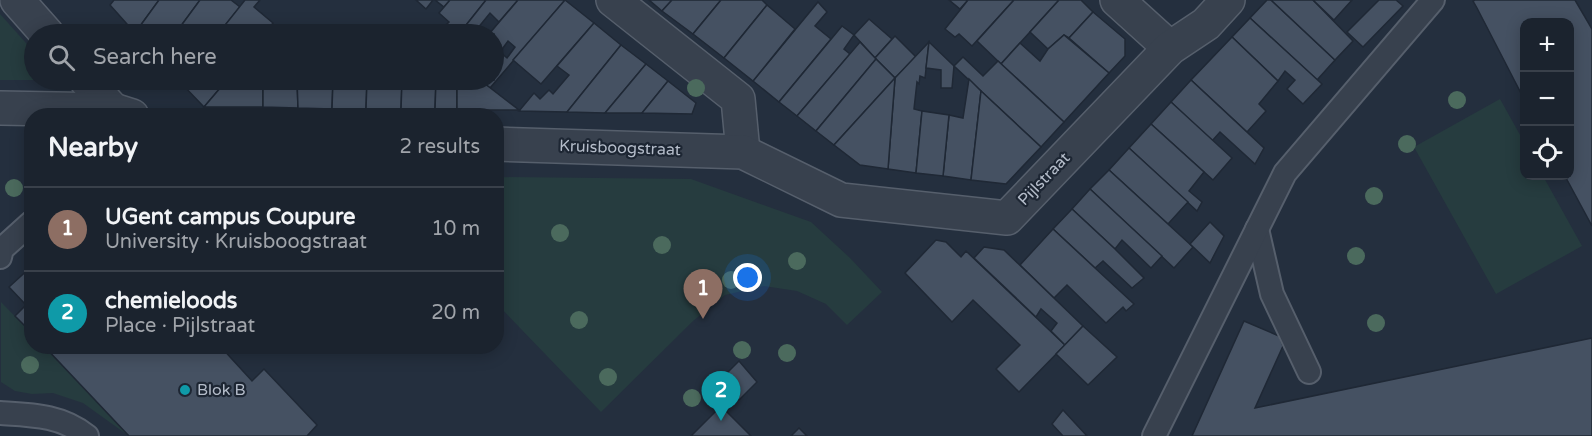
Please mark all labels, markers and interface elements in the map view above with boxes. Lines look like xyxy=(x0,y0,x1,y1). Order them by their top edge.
map controls xyxy=(1520,18,1574,180)
button: + xyxy=(1520,18,1574,72)
search box xyxy=(24,24,504,90)
icon: search xyxy=(45,41,78,74)
text: Search here xyxy=(93,44,217,70)
button: − xyxy=(1520,72,1574,126)
button: locate xyxy=(1520,126,1574,180)
text: Nearby xyxy=(48,132,138,163)
text: 2 results xyxy=(400,135,480,159)
street label: Kruisboogstraat xyxy=(559,136,681,160)
street label: Pijlstraat xyxy=(1014,148,1074,210)
text: UGent campus Coupure xyxy=(105,204,355,230)
text: 1 xyxy=(61,217,74,241)
text: 10 m xyxy=(431,217,480,241)
text: University · Kruisboogstraat xyxy=(105,230,367,254)
your location xyxy=(733,263,762,292)
pin: 1 xyxy=(684,270,722,319)
text: chemieloods xyxy=(105,288,237,314)
text: 2 xyxy=(61,301,74,325)
text: 20 m xyxy=(431,301,480,325)
text: Place · Pijlstraat xyxy=(105,314,255,338)
pin: 2 xyxy=(702,372,740,421)
place label: Blok B xyxy=(197,380,246,400)
marker: Blok B xyxy=(178,383,192,397)

